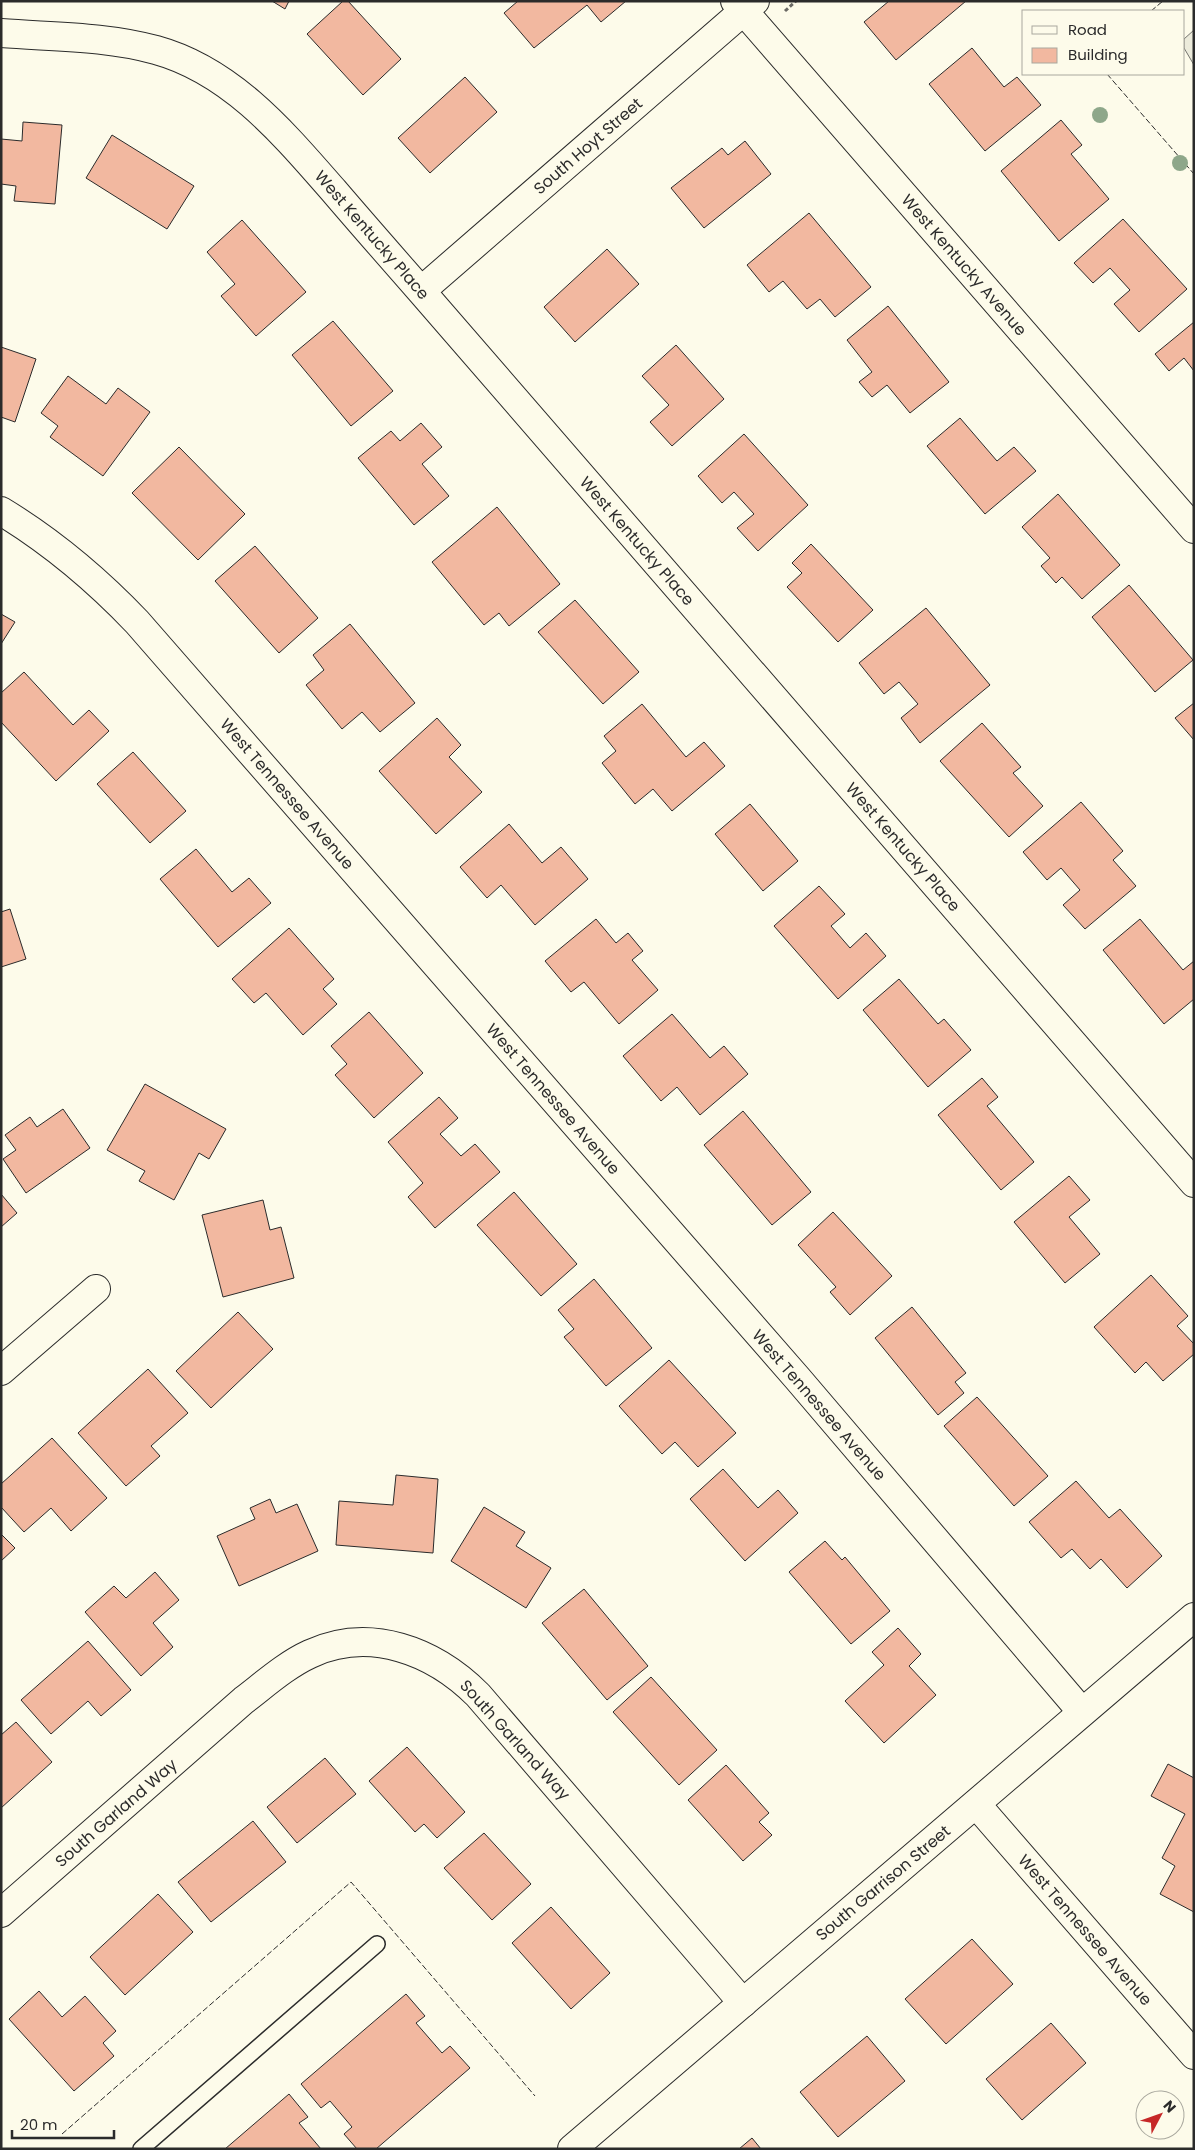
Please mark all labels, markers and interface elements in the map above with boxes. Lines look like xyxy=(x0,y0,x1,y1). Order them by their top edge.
legend xyxy=(1022,10,1185,75)
text: Road xyxy=(1068,19,1107,40)
text: Building xyxy=(1068,44,1128,65)
street label: South Hoyt Street xyxy=(529,92,648,200)
street label: West Kentucky Place xyxy=(309,165,435,305)
street label: West Kentucky Avenue xyxy=(896,189,1032,341)
street label: West Kentucky Place xyxy=(574,471,700,611)
street label: West Tennessee Avenue xyxy=(215,713,359,875)
street label: West Kentucky Place xyxy=(840,777,966,917)
street label: West Tennessee Avenue xyxy=(481,1018,625,1180)
street label: West Tennessee Avenue xyxy=(747,1324,891,1486)
street label: South Garland Way xyxy=(455,1675,575,1805)
street label: South Garland Way xyxy=(50,1753,182,1873)
street label: South Garrison Street xyxy=(811,1820,955,1946)
street label: West Tennessee Avenue xyxy=(1013,1849,1157,2011)
north arrow xyxy=(1135,2090,1185,2140)
text: N xyxy=(1159,2096,1181,2117)
scale bar xyxy=(12,2108,115,2140)
text: 20 m xyxy=(20,2114,58,2135)

